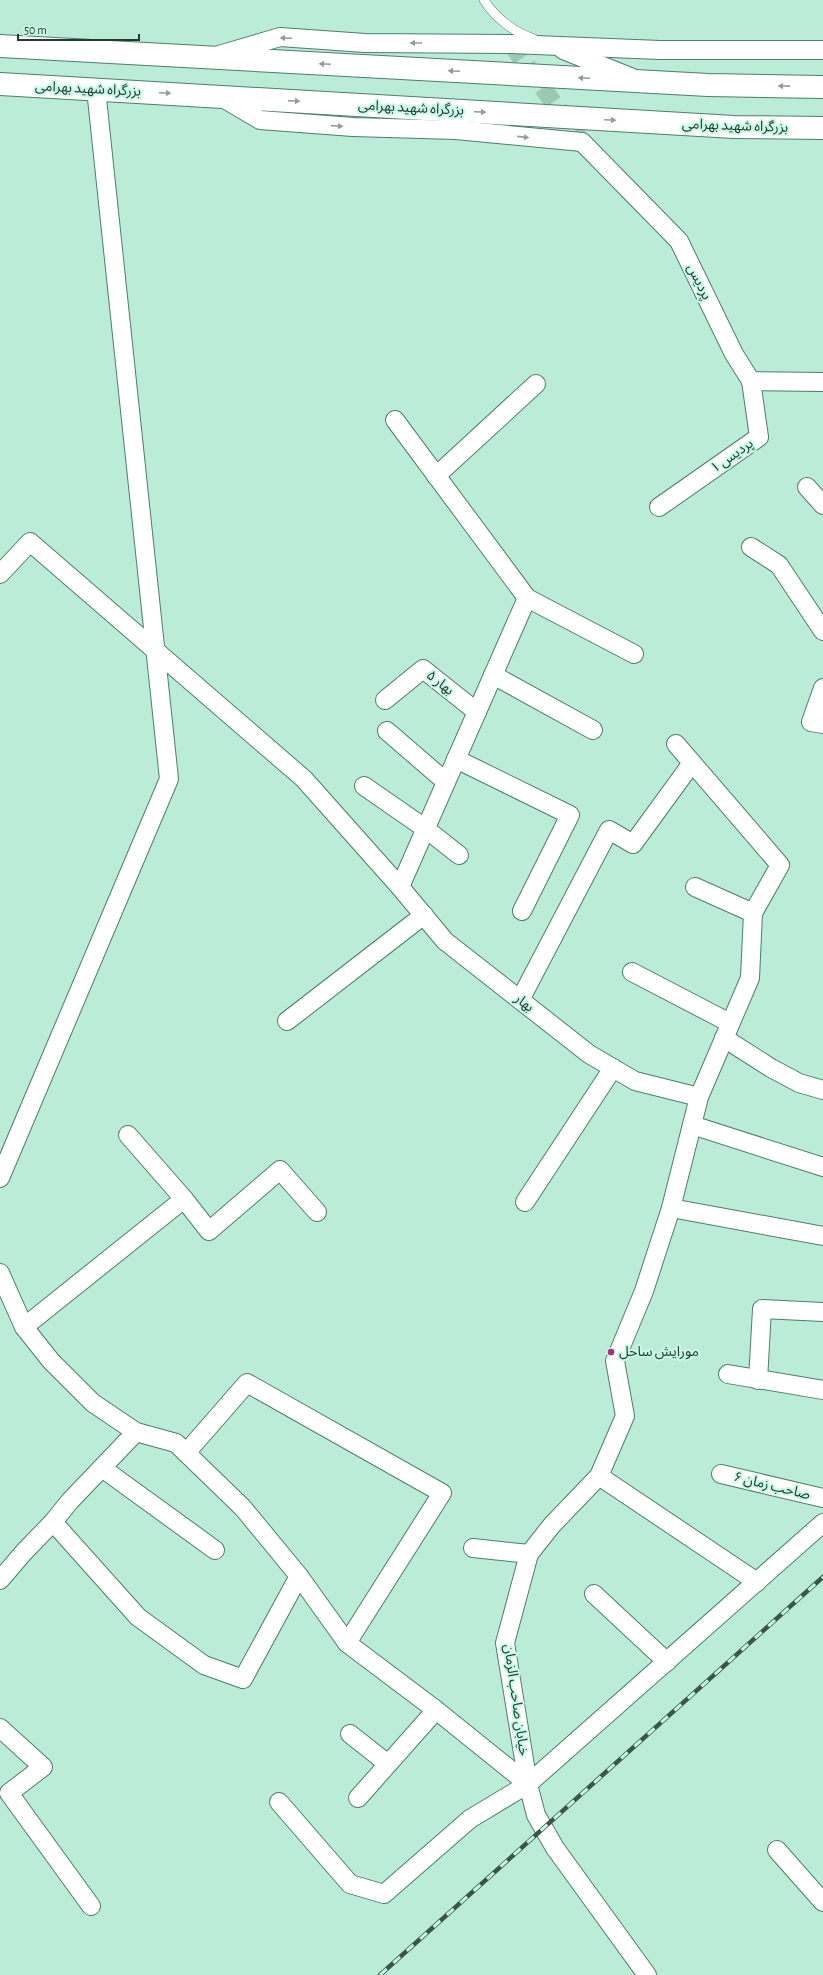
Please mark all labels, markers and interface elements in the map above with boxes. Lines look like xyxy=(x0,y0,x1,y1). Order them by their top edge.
scale bar xyxy=(18,16,139,42)
text: 50 m xyxy=(24,24,47,36)
one-way arrow xyxy=(280,34,292,41)
one-way arrow xyxy=(409,40,422,46)
one-way arrow xyxy=(319,60,331,67)
one-way arrow xyxy=(447,68,460,74)
one-way arrow xyxy=(578,75,590,82)
street label: بزرگراه شهید بهرامی xyxy=(35,78,142,100)
one-way arrow xyxy=(777,83,790,89)
one-way arrow xyxy=(159,90,171,97)
street label: بزرگراه شهید بهرامی xyxy=(358,97,465,119)
one-way arrow xyxy=(288,98,300,105)
one-way arrow xyxy=(474,109,486,116)
one-way arrow xyxy=(604,116,616,123)
street label: بزرگراه شهید بهرامی xyxy=(682,116,789,136)
one-way arrow xyxy=(331,122,343,129)
one-way arrow xyxy=(517,133,529,140)
street label: پرديس xyxy=(682,262,714,303)
street label: پرديس ۱ xyxy=(708,436,757,477)
street label: بهار ۵ xyxy=(423,668,456,699)
street label: بهار xyxy=(510,991,536,1016)
place label: مورایش ساحل xyxy=(619,1345,699,1360)
marker: مورایش ساحل xyxy=(606,1347,616,1357)
street label: صاحب زمان ۶ xyxy=(732,1470,812,1503)
street label: خیابان صاحب الزمان xyxy=(500,1643,531,1757)

